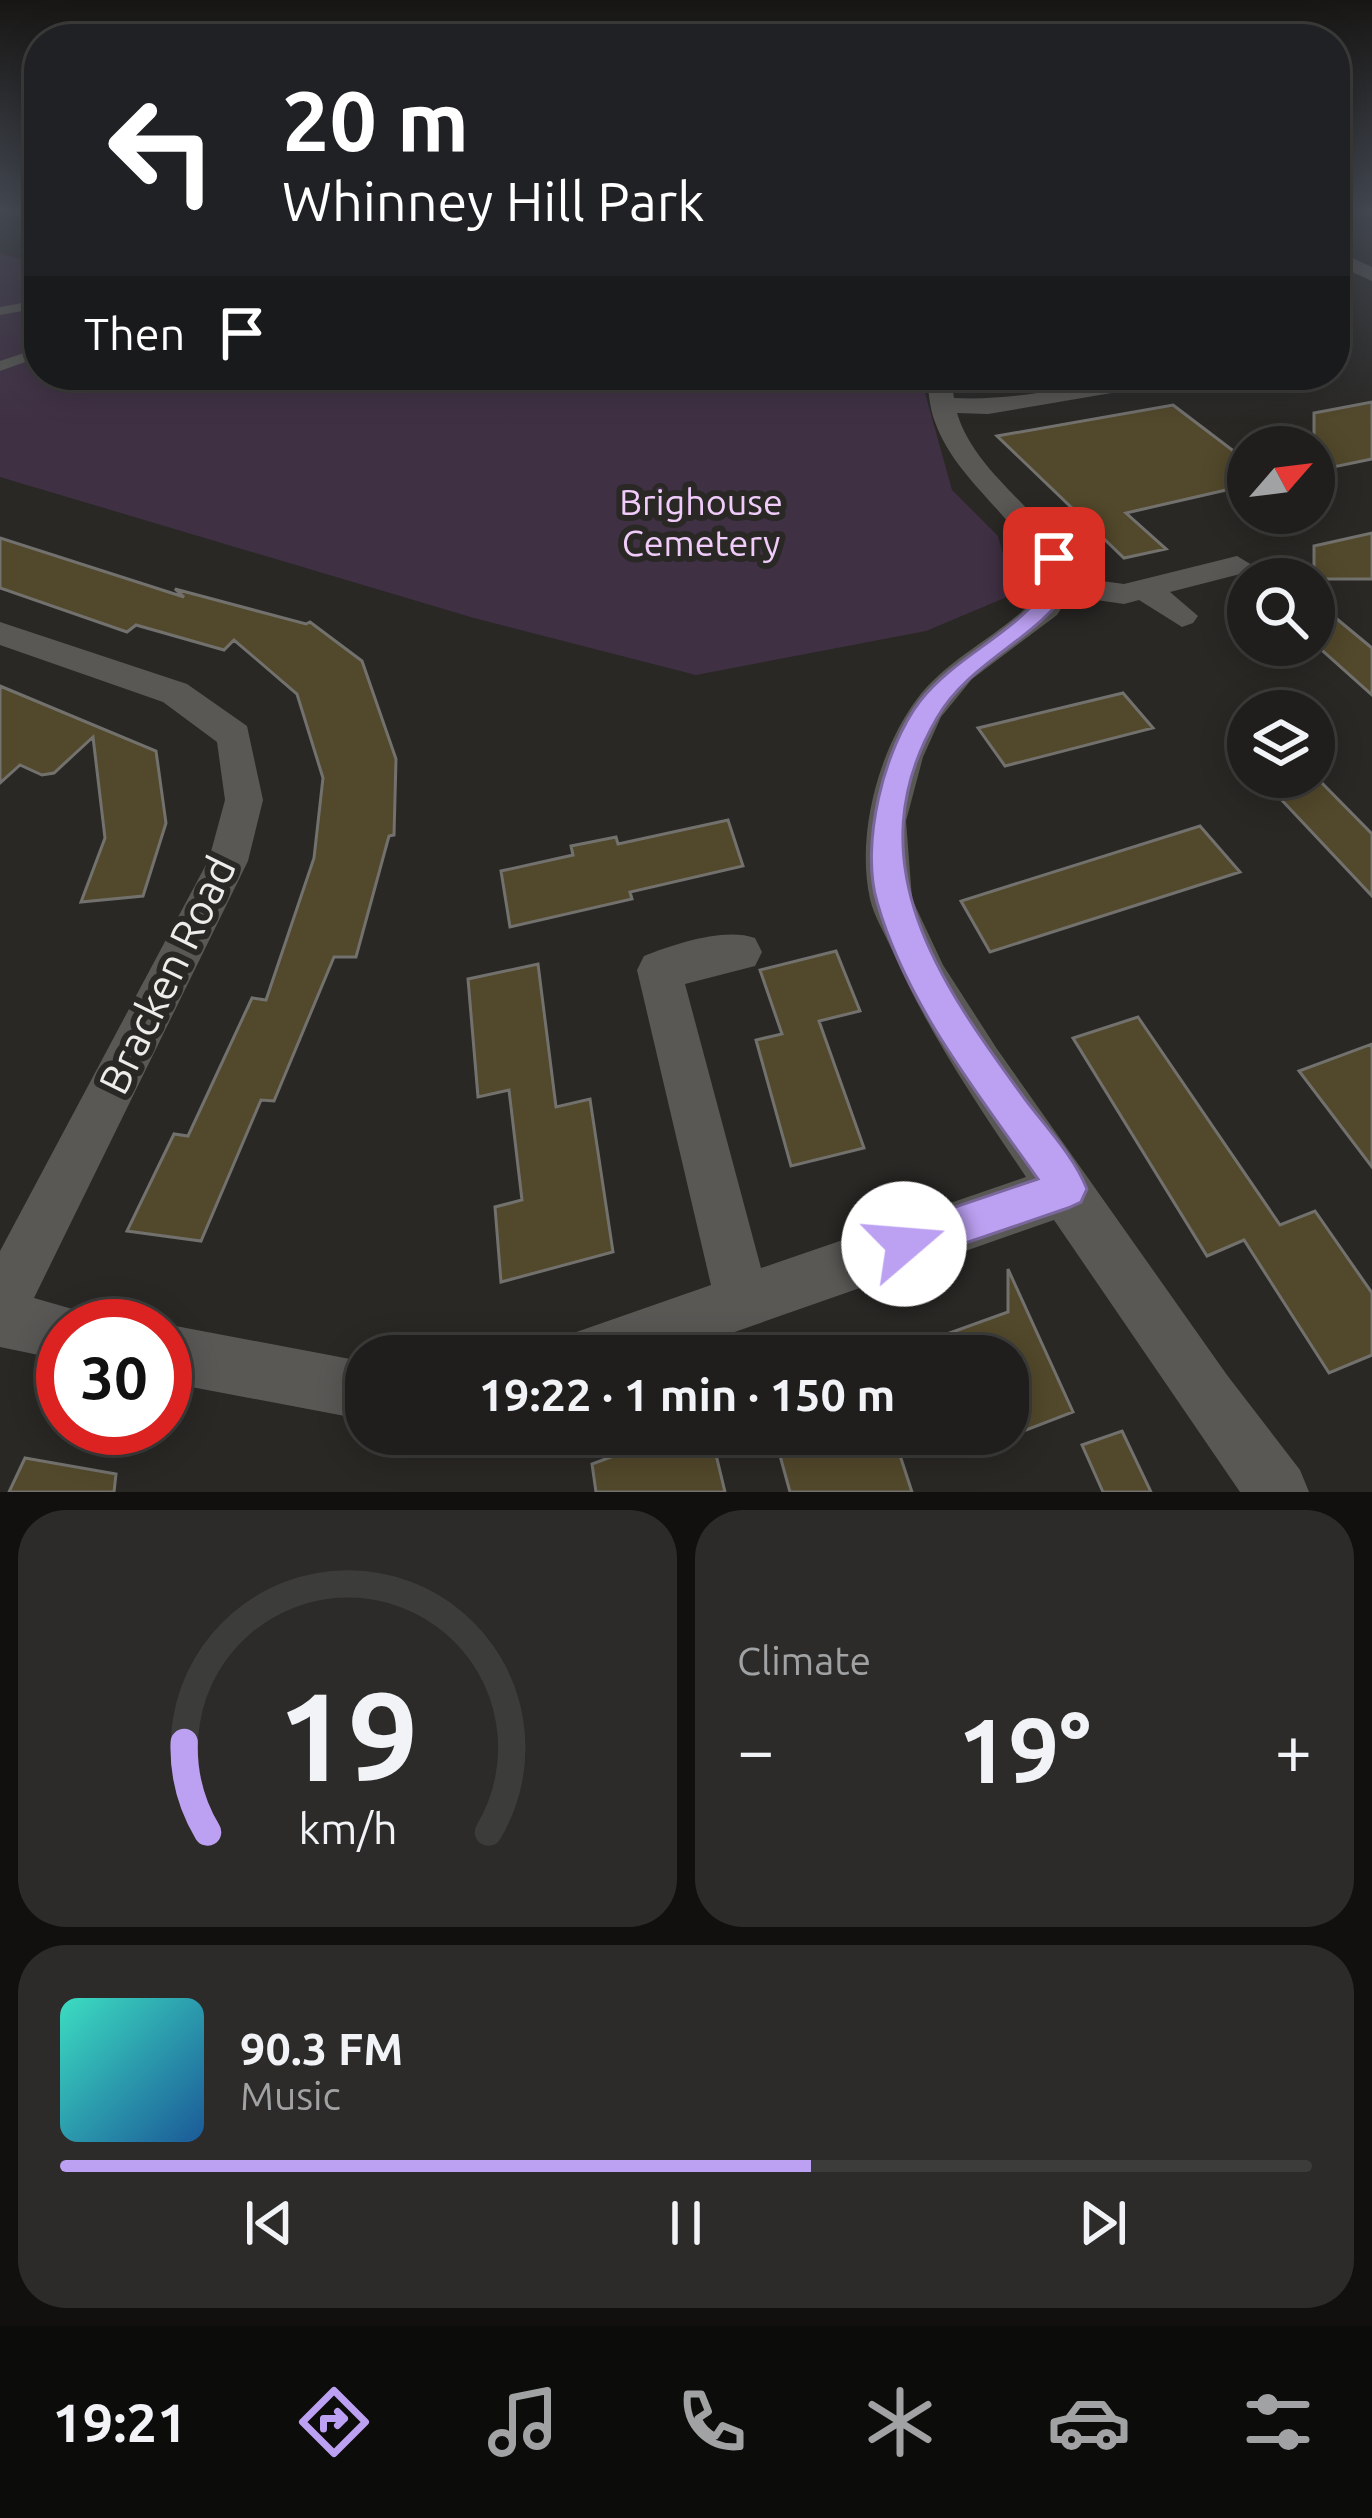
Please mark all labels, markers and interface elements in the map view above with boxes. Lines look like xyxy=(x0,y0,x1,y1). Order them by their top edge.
icon: left xyxy=(84,72,240,228)
text: 20 m xyxy=(282,73,469,167)
text: Whinney Hill Park xyxy=(282,171,704,231)
icon: arrive xyxy=(209,300,275,366)
text: Then xyxy=(84,308,185,359)
north arrow xyxy=(1227,426,1335,534)
map controls xyxy=(1227,426,1335,798)
park label: Brighouse Cemetery xyxy=(619,481,783,563)
pin xyxy=(1003,507,1105,609)
icon: arrive xyxy=(1021,525,1087,591)
button: search xyxy=(1227,558,1335,666)
button: layers xyxy=(1227,690,1335,798)
street label: Bracken Road xyxy=(89,849,244,1101)
position arrow xyxy=(841,1181,967,1307)
speed limit sign: 30 xyxy=(36,1299,192,1455)
text: 19:22 · 1 min · 150 m xyxy=(479,1369,895,1420)
text: Climate xyxy=(737,1639,871,1682)
text: 19 xyxy=(277,1665,418,1805)
text: 19° xyxy=(958,1699,1091,1800)
text: − xyxy=(737,1712,774,1786)
text: + xyxy=(1275,1712,1312,1786)
text: km/h xyxy=(298,1803,397,1851)
text: 90.3 FM xyxy=(240,2023,403,2074)
text: Music xyxy=(240,2074,341,2117)
icon: previous xyxy=(236,2190,302,2256)
icon: pause xyxy=(653,2190,719,2256)
icon: next xyxy=(1070,2190,1136,2256)
icon: directions xyxy=(292,2380,376,2464)
icon: music xyxy=(481,2380,565,2464)
icon: phone xyxy=(670,2380,754,2464)
icon: climate xyxy=(858,2380,942,2464)
icon: car xyxy=(1047,2380,1131,2464)
icon: filters xyxy=(1236,2380,1320,2464)
text: 19:21 xyxy=(52,2392,187,2452)

